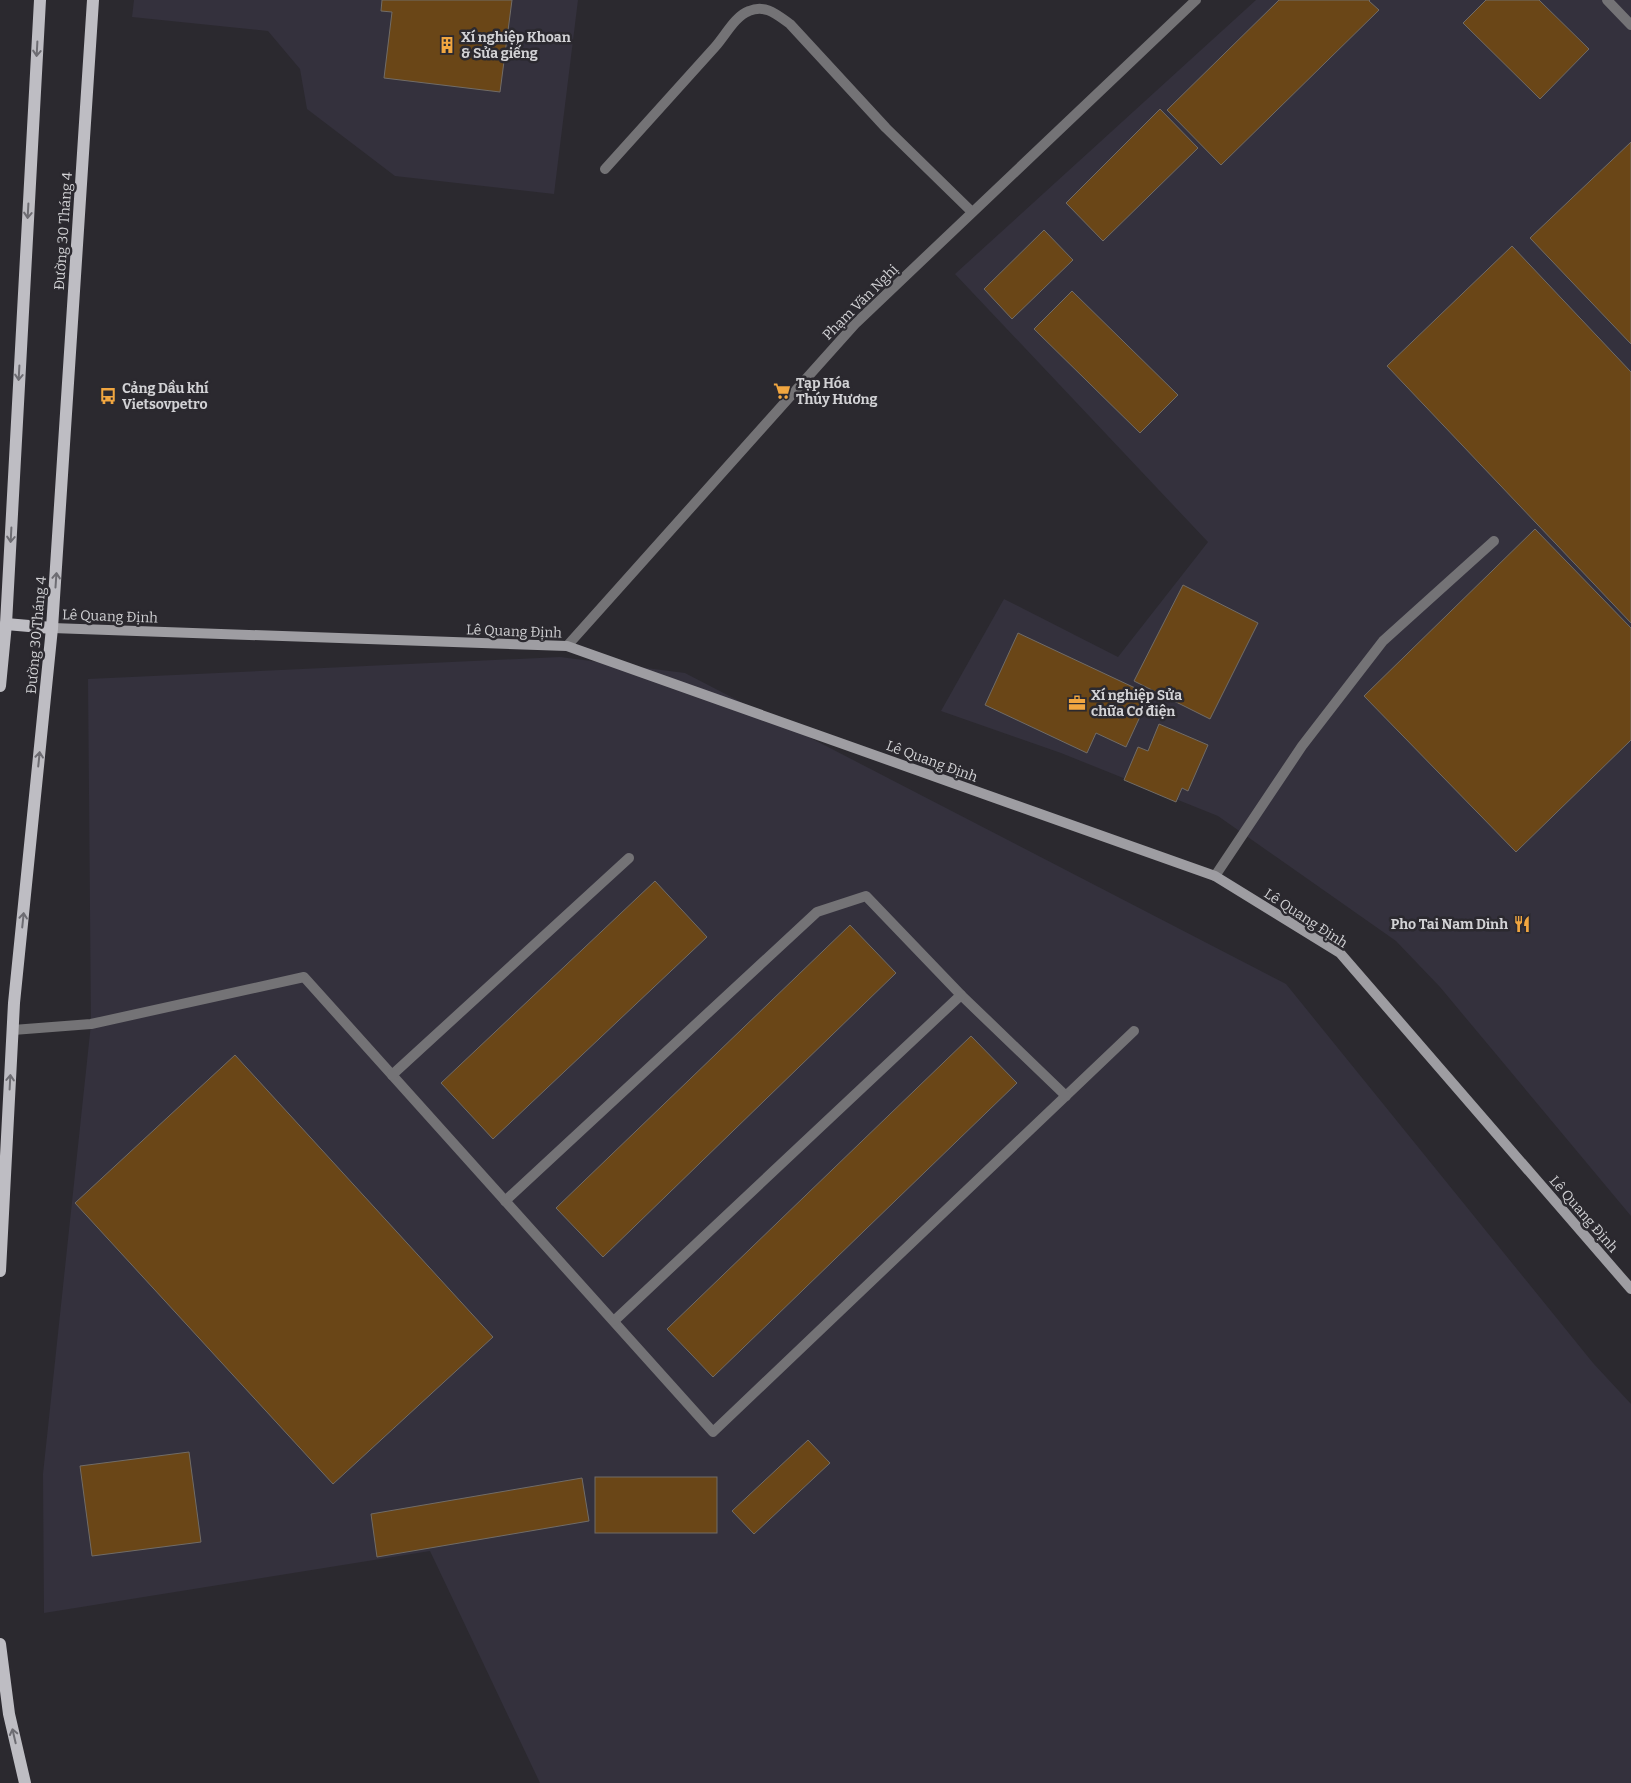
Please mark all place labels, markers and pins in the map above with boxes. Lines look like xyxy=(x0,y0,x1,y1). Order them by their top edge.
place label: Xí nghiệp Khoan & Sửa giếng xyxy=(461,29,571,62)
building icon: Xí nghiệp Khoan & Sửa giếng xyxy=(437,35,457,55)
place label: Tạp Hóa Thúy Hương xyxy=(796,375,878,408)
place label: Cảng Dầu khí Vietsovpetro xyxy=(122,379,209,413)
supermarket icon: Tạp Hóa Thúy Hương xyxy=(772,381,792,401)
bus stop icon: Cảng Dầu khí Vietsovpetro xyxy=(98,386,118,406)
place label: Xí nghiệp Sửa chữa Cơ điện xyxy=(1091,687,1182,720)
office icon: Xí nghiệp Sửa chữa Cơ điện xyxy=(1067,693,1087,713)
restaurant icon: Pho Tai Nam Dinh xyxy=(1512,914,1532,934)
place label: Pho Tai Nam Dinh xyxy=(1391,916,1508,933)

